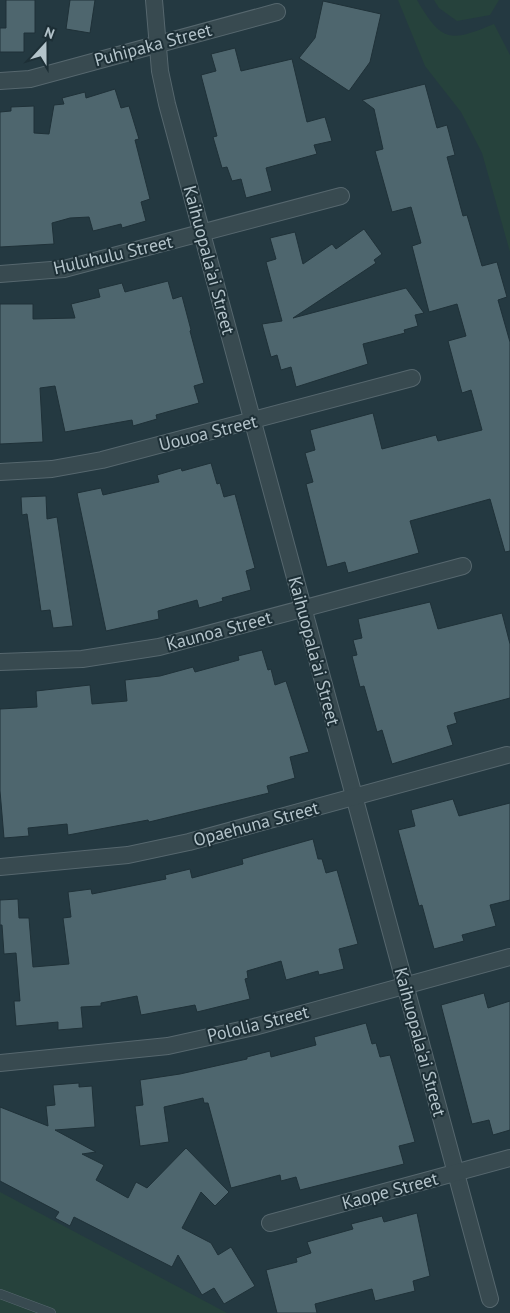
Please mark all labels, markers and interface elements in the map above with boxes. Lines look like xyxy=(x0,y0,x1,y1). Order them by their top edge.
street label: Puhipaka Street xyxy=(92,18,214,71)
north arrow xyxy=(20,20,70,70)
text: N xyxy=(42,23,57,43)
street label: Kaihuopala'ai Street xyxy=(179,183,240,337)
street label: Huluhulu Street xyxy=(51,230,175,279)
street label: Uouoa Street xyxy=(156,409,259,456)
street label: Kaihuopala'ai Street xyxy=(284,574,345,728)
street label: Kaunoa Street xyxy=(164,605,274,656)
street label: Opaehuna Street xyxy=(190,796,321,851)
street label: Kaihuopala'ai Street xyxy=(390,965,451,1119)
street label: Pololia Street xyxy=(205,1000,311,1047)
street label: Kaope Street xyxy=(339,1167,441,1214)

